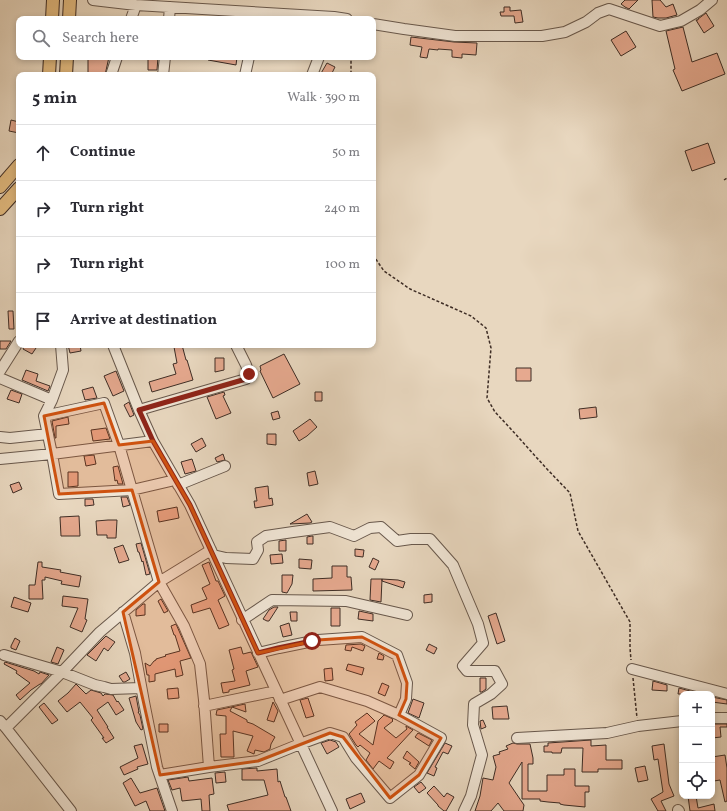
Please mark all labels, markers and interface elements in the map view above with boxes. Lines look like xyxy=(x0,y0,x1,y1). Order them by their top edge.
search box xyxy=(16,16,376,60)
icon: search xyxy=(30,27,52,49)
text: Search here xyxy=(62,28,139,49)
text: 5 min xyxy=(32,87,77,110)
text: Walk · 390 m xyxy=(287,89,360,107)
icon: ahead xyxy=(32,142,54,164)
text: Continue xyxy=(70,142,135,163)
text: 50 m xyxy=(332,144,360,162)
icon: right xyxy=(32,198,54,220)
text: Turn right xyxy=(70,198,144,219)
text: 240 m xyxy=(324,200,360,218)
icon: right xyxy=(32,254,54,276)
text: Turn right xyxy=(70,254,144,275)
text: 100 m xyxy=(325,256,360,274)
icon: arrive xyxy=(32,310,54,332)
text: Arrive at destination xyxy=(70,310,217,331)
route end xyxy=(240,365,258,383)
route start xyxy=(303,632,321,650)
map controls xyxy=(679,691,715,799)
button: + xyxy=(679,691,715,727)
button: − xyxy=(679,727,715,763)
button: locate xyxy=(679,763,715,799)

